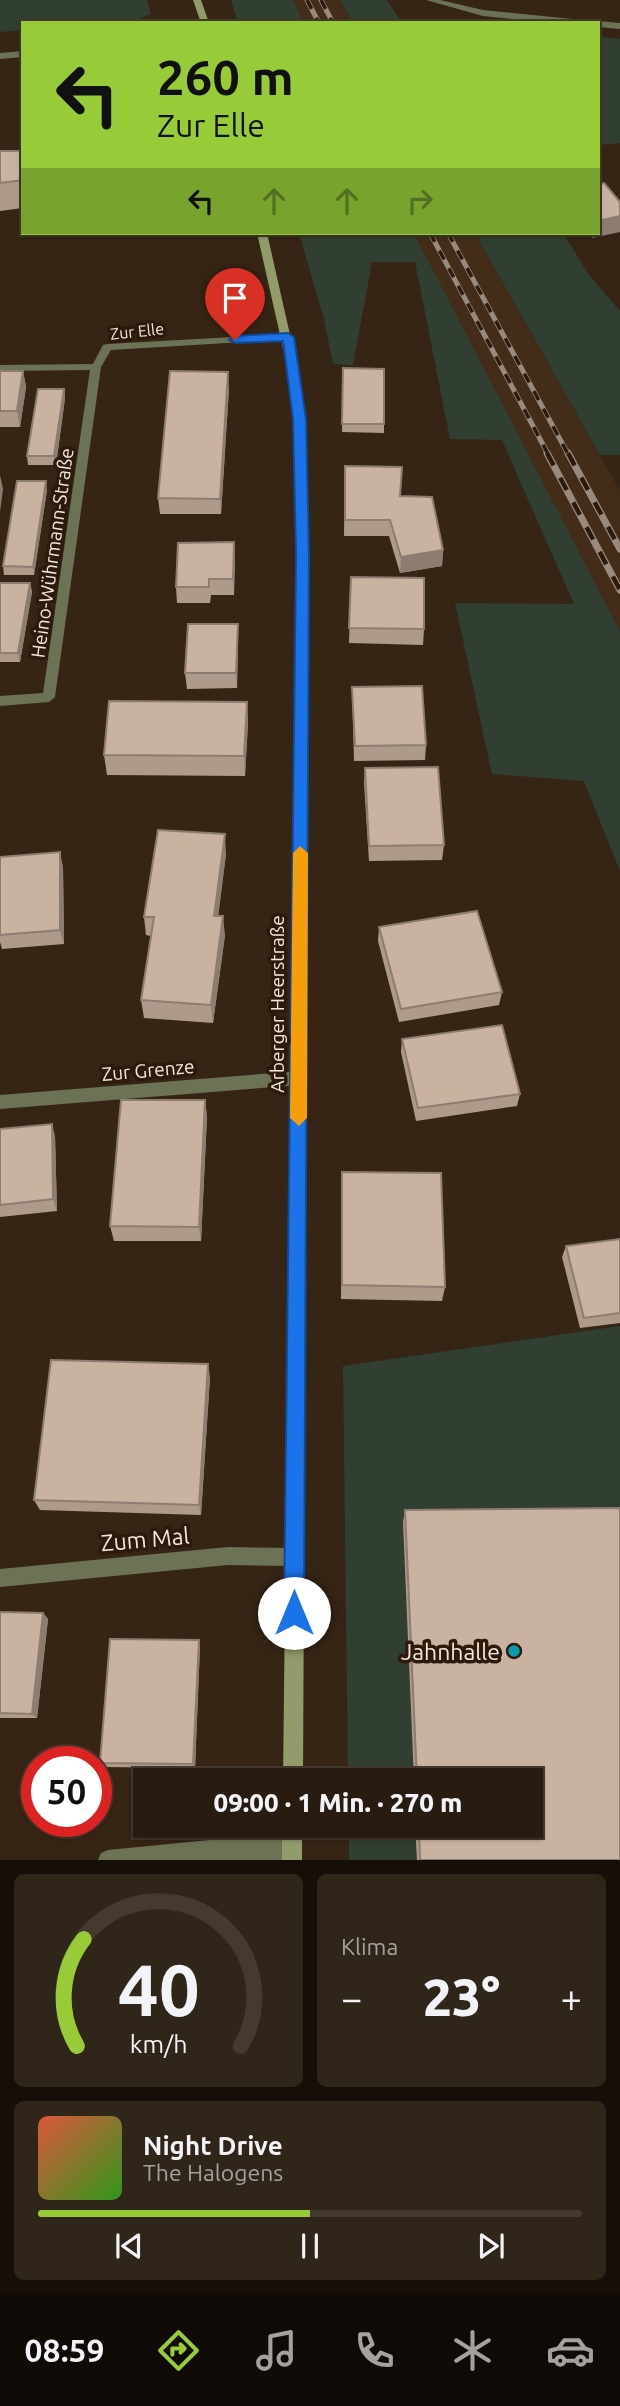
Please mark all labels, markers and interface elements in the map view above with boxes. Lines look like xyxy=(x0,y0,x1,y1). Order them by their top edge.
icon: left xyxy=(42,49,133,140)
text: 260 m xyxy=(157,49,294,104)
text: Zur Elle xyxy=(157,107,265,143)
icon: left xyxy=(182,182,220,220)
icon: ahead xyxy=(255,182,293,220)
icon: ahead xyxy=(328,182,366,220)
icon: right xyxy=(401,182,439,220)
pin xyxy=(205,268,265,340)
icon: arrive xyxy=(216,279,254,317)
street label: Zur Elle xyxy=(109,319,165,343)
street label: Heino-Wührmann-Straße xyxy=(26,447,78,659)
street label: Arberger Heerstraße xyxy=(266,915,288,1093)
street label: Zur Grenze xyxy=(101,1055,195,1085)
street label: Zum Mal xyxy=(100,1523,190,1555)
position arrow xyxy=(257,1576,331,1650)
place label: Jahnhalle xyxy=(401,1639,500,1664)
marker: Jahnhalle xyxy=(506,1643,522,1659)
speed limit sign: 50 xyxy=(21,1746,112,1837)
text: 09:00 · 1 Min. · 270 m xyxy=(214,1788,462,1817)
text: Klima xyxy=(341,1934,398,1959)
text: 40 xyxy=(117,1949,200,2031)
text: 23° xyxy=(423,1968,500,2026)
text: − xyxy=(341,1977,362,2019)
text: + xyxy=(561,1977,582,2019)
text: km/h xyxy=(130,2030,187,2058)
text: Night Drive xyxy=(143,2131,283,2160)
text: The Halogens xyxy=(143,2160,283,2185)
icon: previous xyxy=(110,2227,148,2265)
icon: pause xyxy=(291,2227,329,2265)
icon: next xyxy=(472,2227,510,2265)
icon: directions xyxy=(154,2326,203,2375)
icon: music xyxy=(252,2326,301,2375)
icon: phone xyxy=(350,2326,399,2375)
icon: climate xyxy=(448,2326,497,2375)
icon: car xyxy=(546,2326,595,2375)
text: 08:59 xyxy=(25,2332,105,2368)

